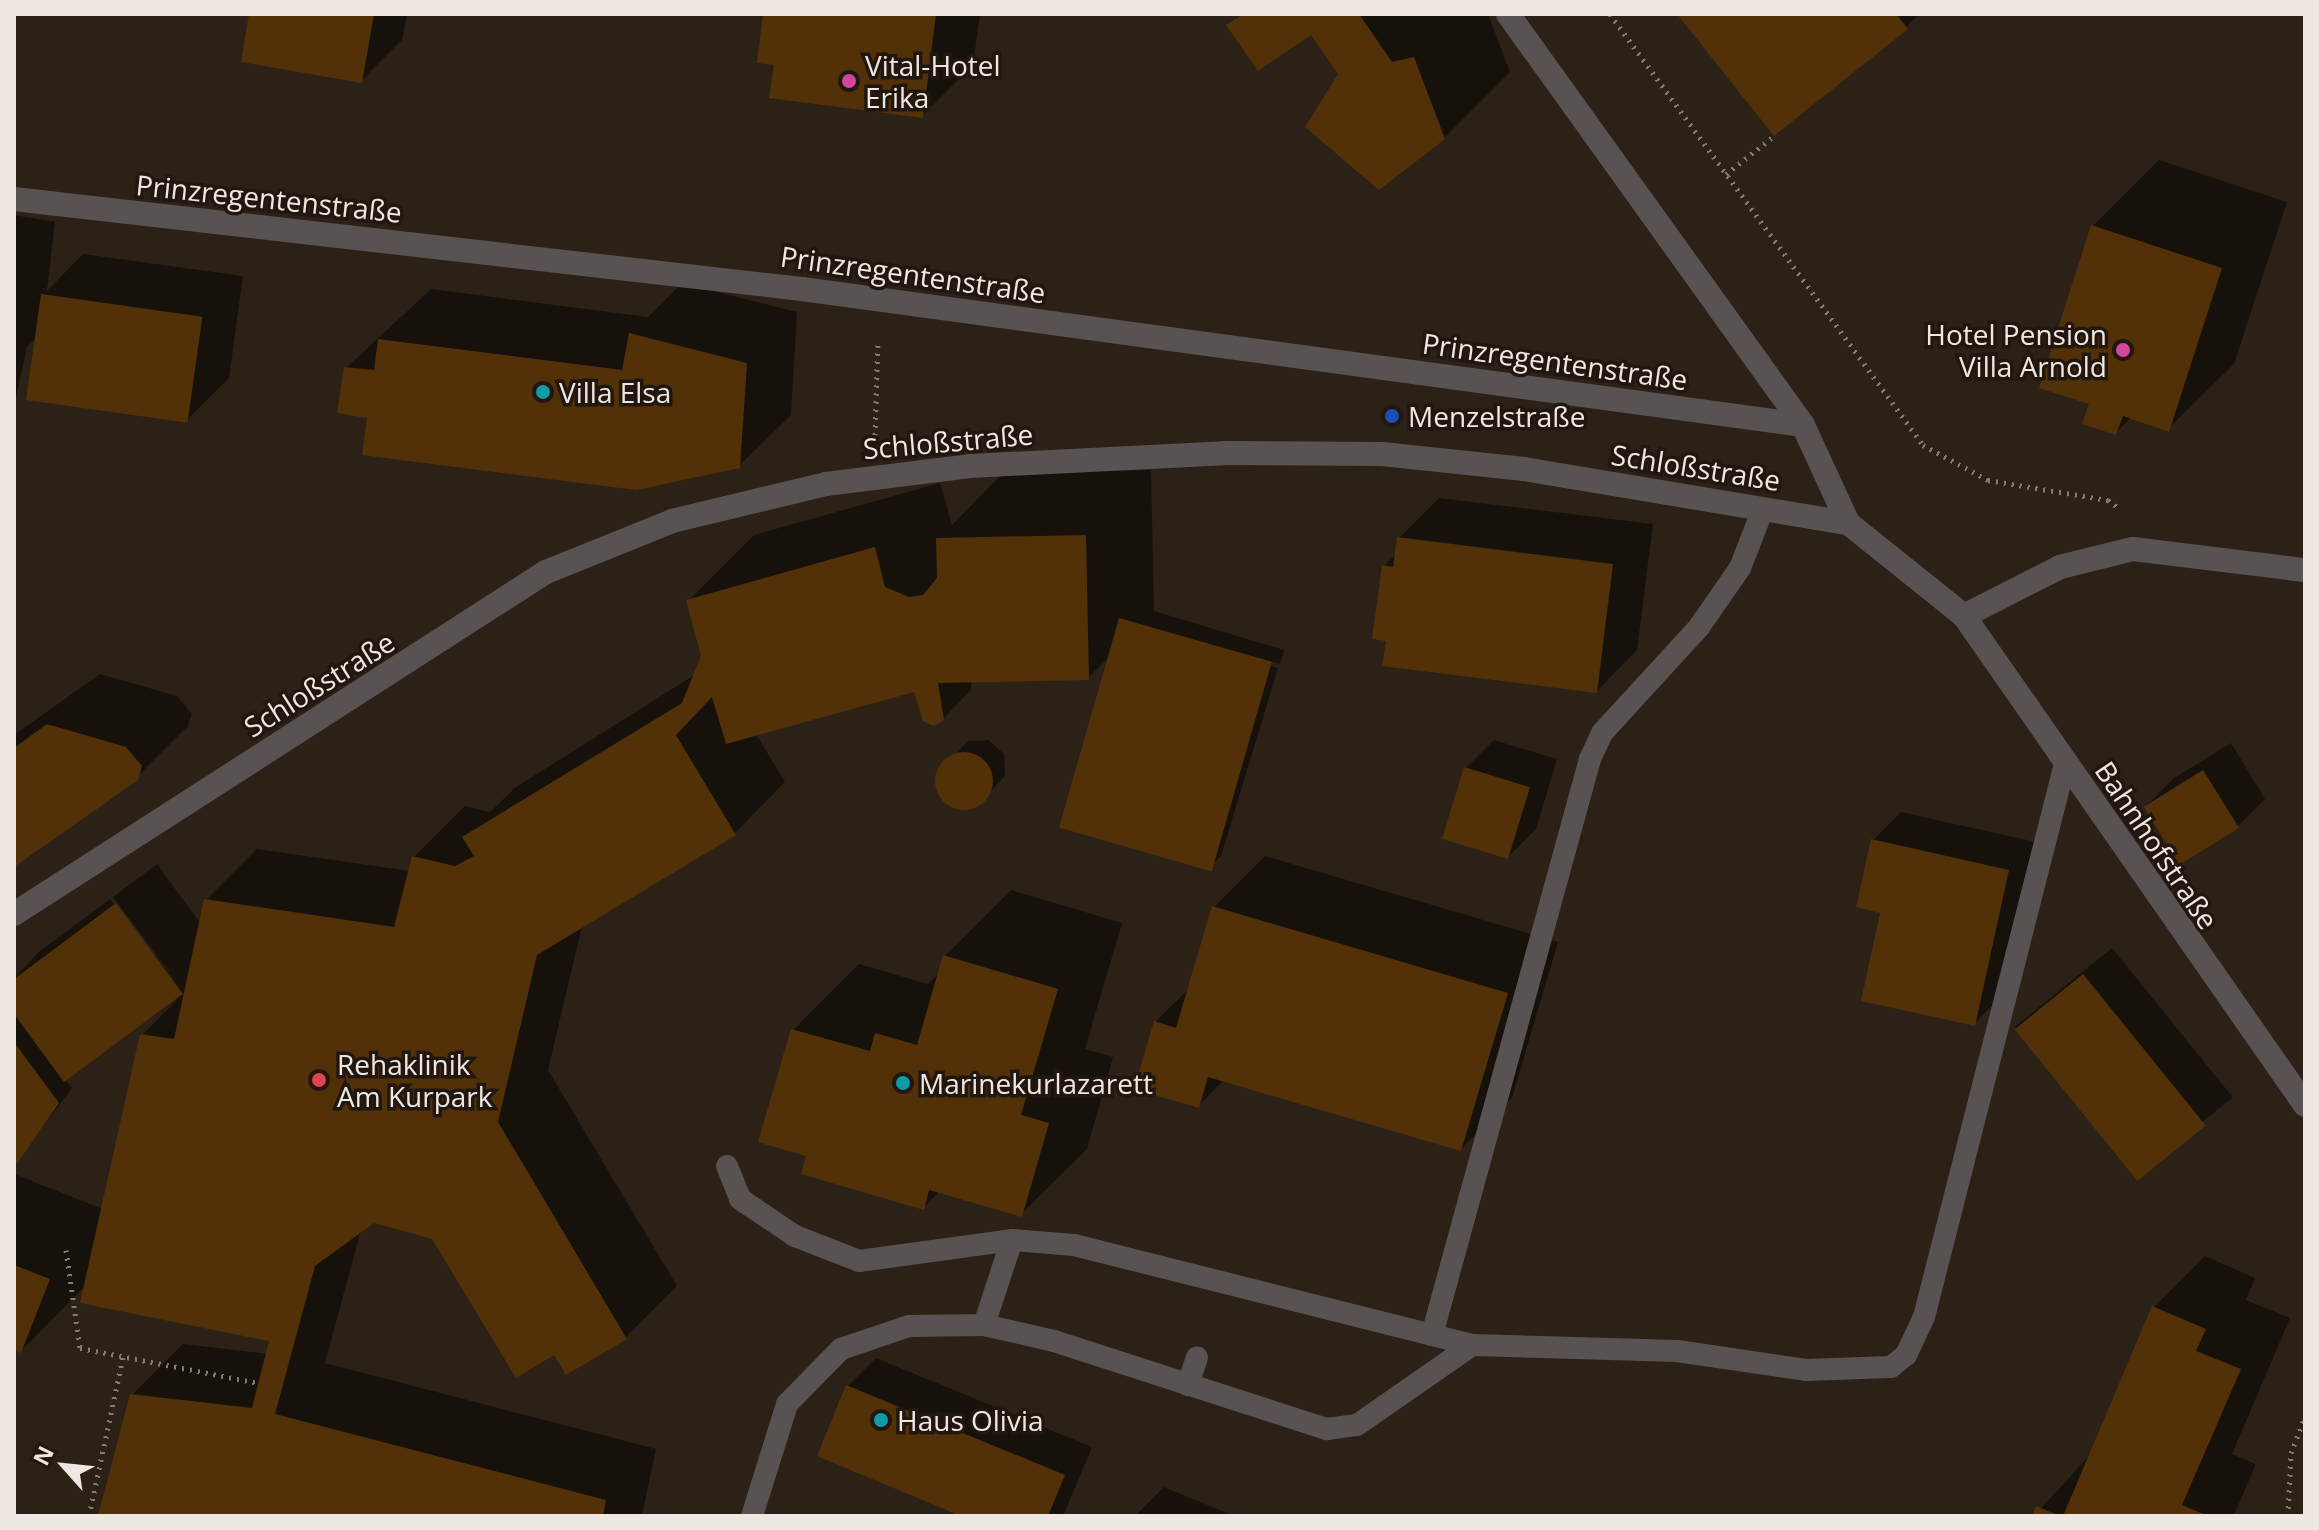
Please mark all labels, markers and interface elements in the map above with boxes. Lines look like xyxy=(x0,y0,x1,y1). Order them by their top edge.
place label: Vital-Hotel Erika xyxy=(865,48,1001,114)
marker: Vital-Hotel Erika xyxy=(840,72,858,90)
street label: Prinzregentenstraße xyxy=(134,167,404,229)
street label: Prinzregentenstraße xyxy=(778,239,1048,309)
place label: Hotel Pension Villa Arnold xyxy=(1925,317,2107,383)
street label: Prinzregentenstraße xyxy=(1420,326,1690,396)
marker: Hotel Pension Villa Arnold xyxy=(2114,341,2132,359)
place label: Villa Elsa xyxy=(559,375,671,409)
marker: Villa Elsa xyxy=(534,383,552,401)
place label: Menzelstraße xyxy=(1408,399,1585,433)
marker: Menzelstraße xyxy=(1383,407,1401,425)
street label: Schloßstraße xyxy=(861,417,1035,465)
street label: Schloßstraße xyxy=(1609,437,1783,497)
street label: Schloßstraße xyxy=(238,625,400,743)
street label: Bahnhofstraße xyxy=(2089,755,2225,935)
place label: Rehaklinik Am Kurpark xyxy=(337,1047,493,1113)
place label: Marinekurlazarett xyxy=(919,1066,1153,1100)
marker: Rehaklinik Am Kurpark xyxy=(308,1069,330,1091)
marker: Marinekurlazarett xyxy=(894,1074,912,1092)
place label: Haus Olivia xyxy=(897,1403,1044,1437)
marker: Haus Olivia xyxy=(872,1411,890,1429)
north arrow xyxy=(24,1426,104,1506)
text: N xyxy=(25,1440,60,1470)

